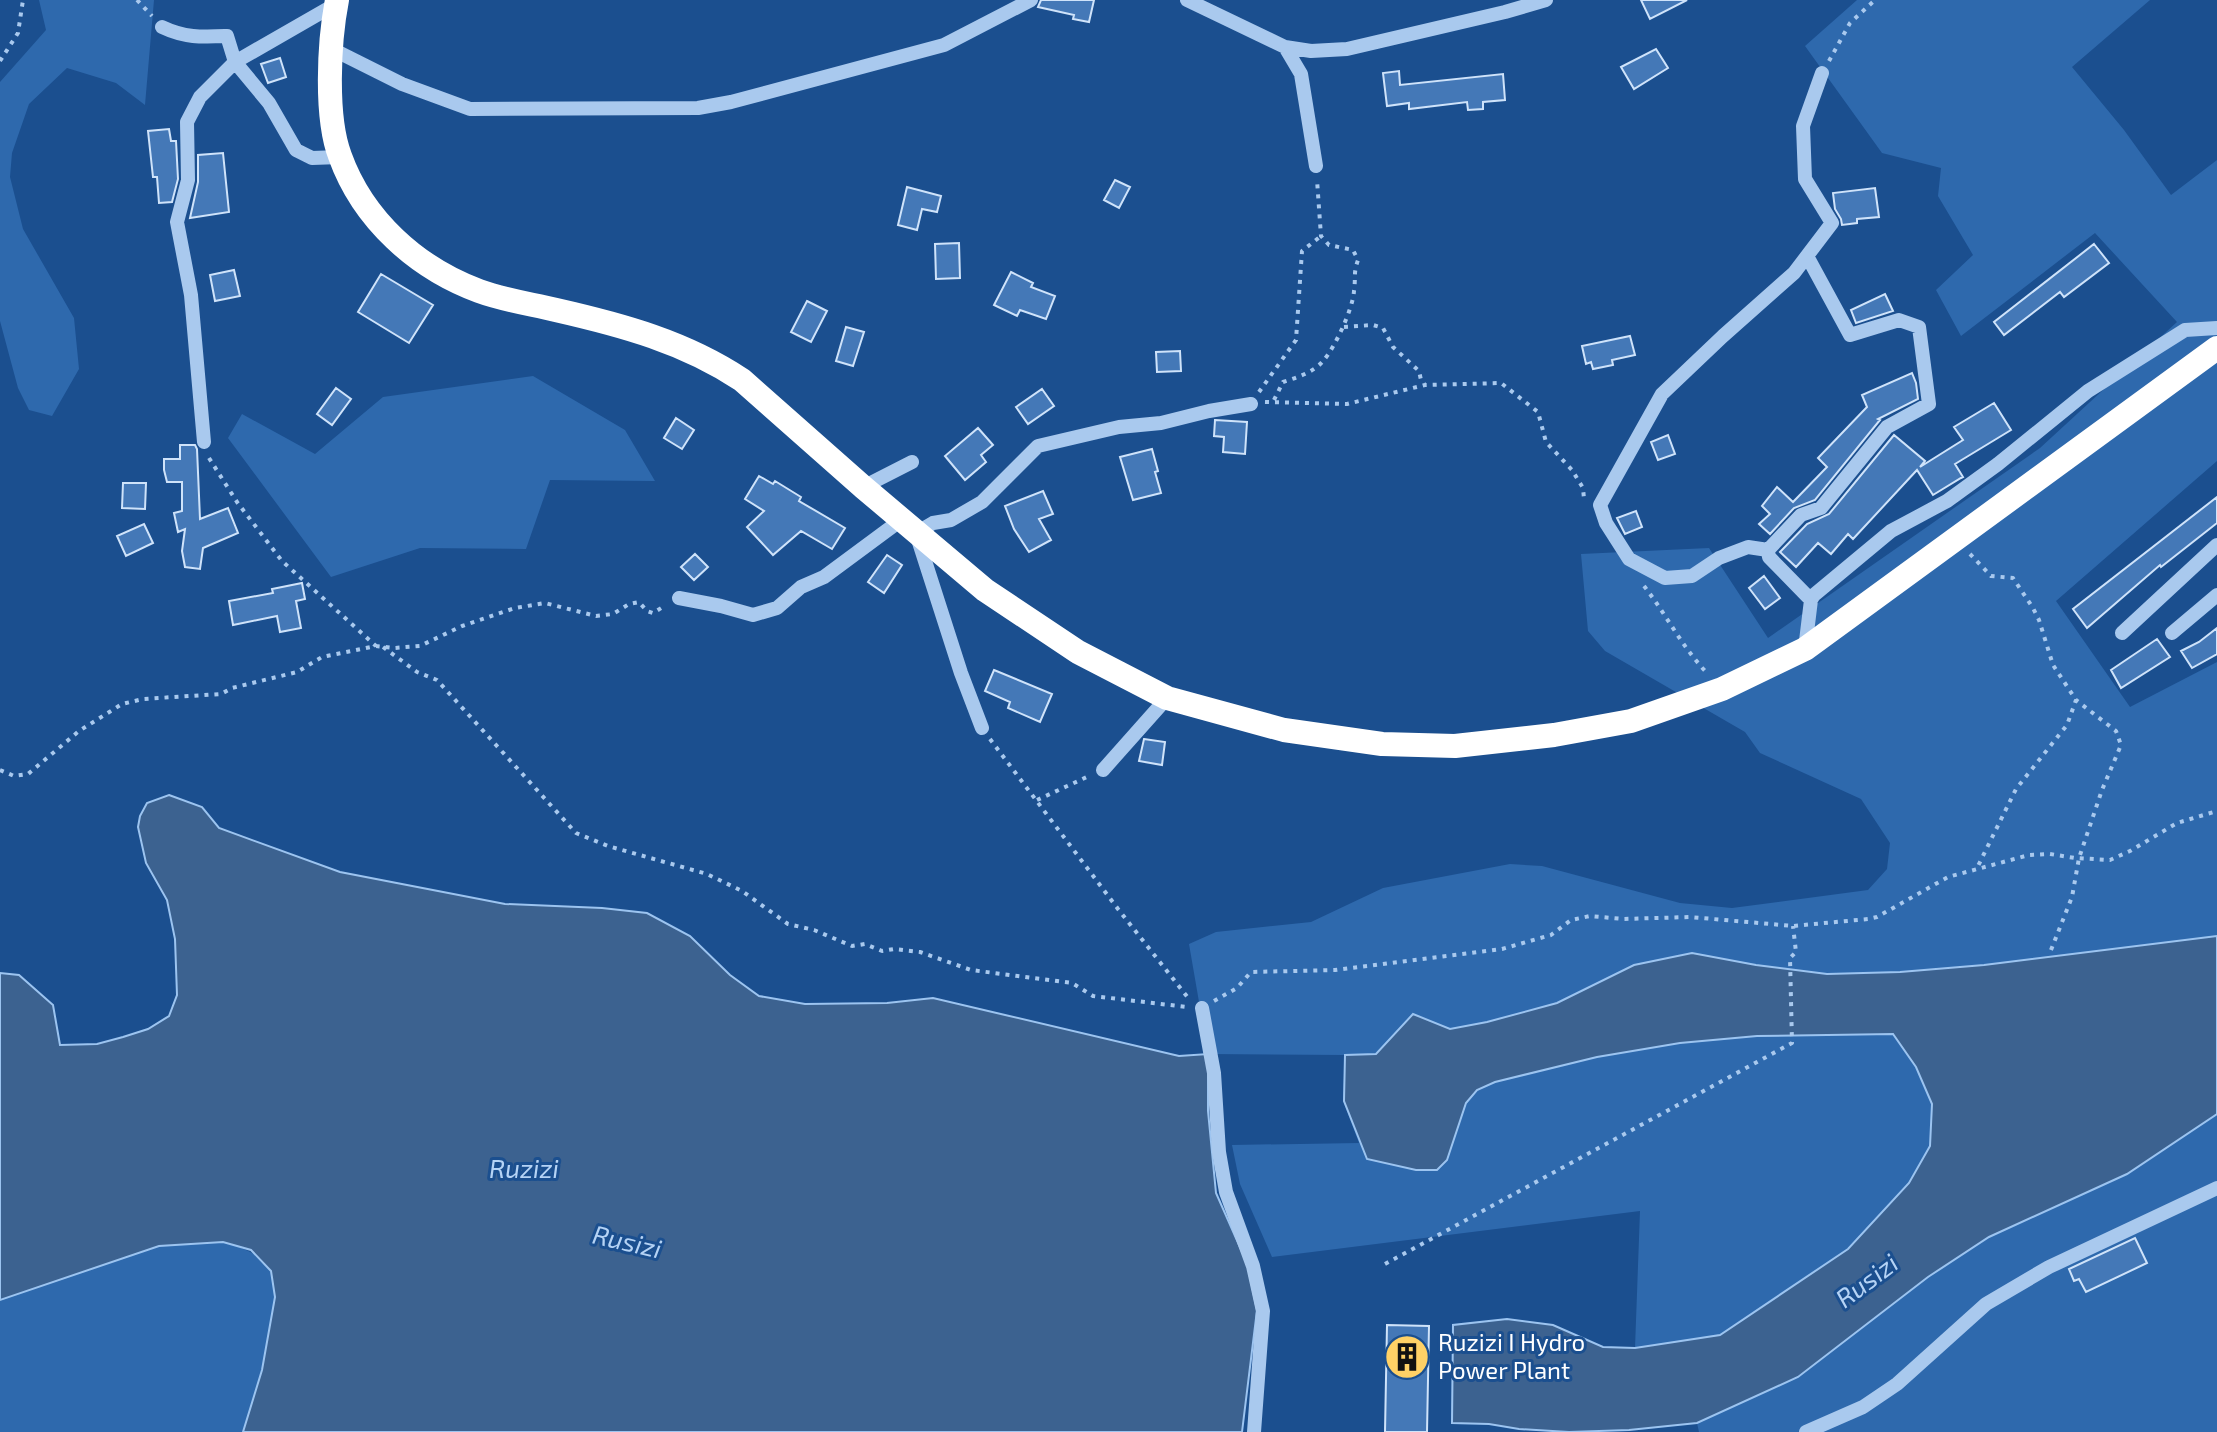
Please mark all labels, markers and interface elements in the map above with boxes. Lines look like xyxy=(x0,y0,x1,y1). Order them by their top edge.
water label: Ruzizi xyxy=(489,1152,559,1183)
water label: Rusizi xyxy=(590,1218,665,1264)
water label: Rusizi xyxy=(1829,1246,1903,1313)
place label: Ruzizi I Hydro Power Plant xyxy=(1438,1327,1585,1384)
building icon: Ruzizi I Hydro Power Plant xyxy=(1383,1333,1431,1381)

